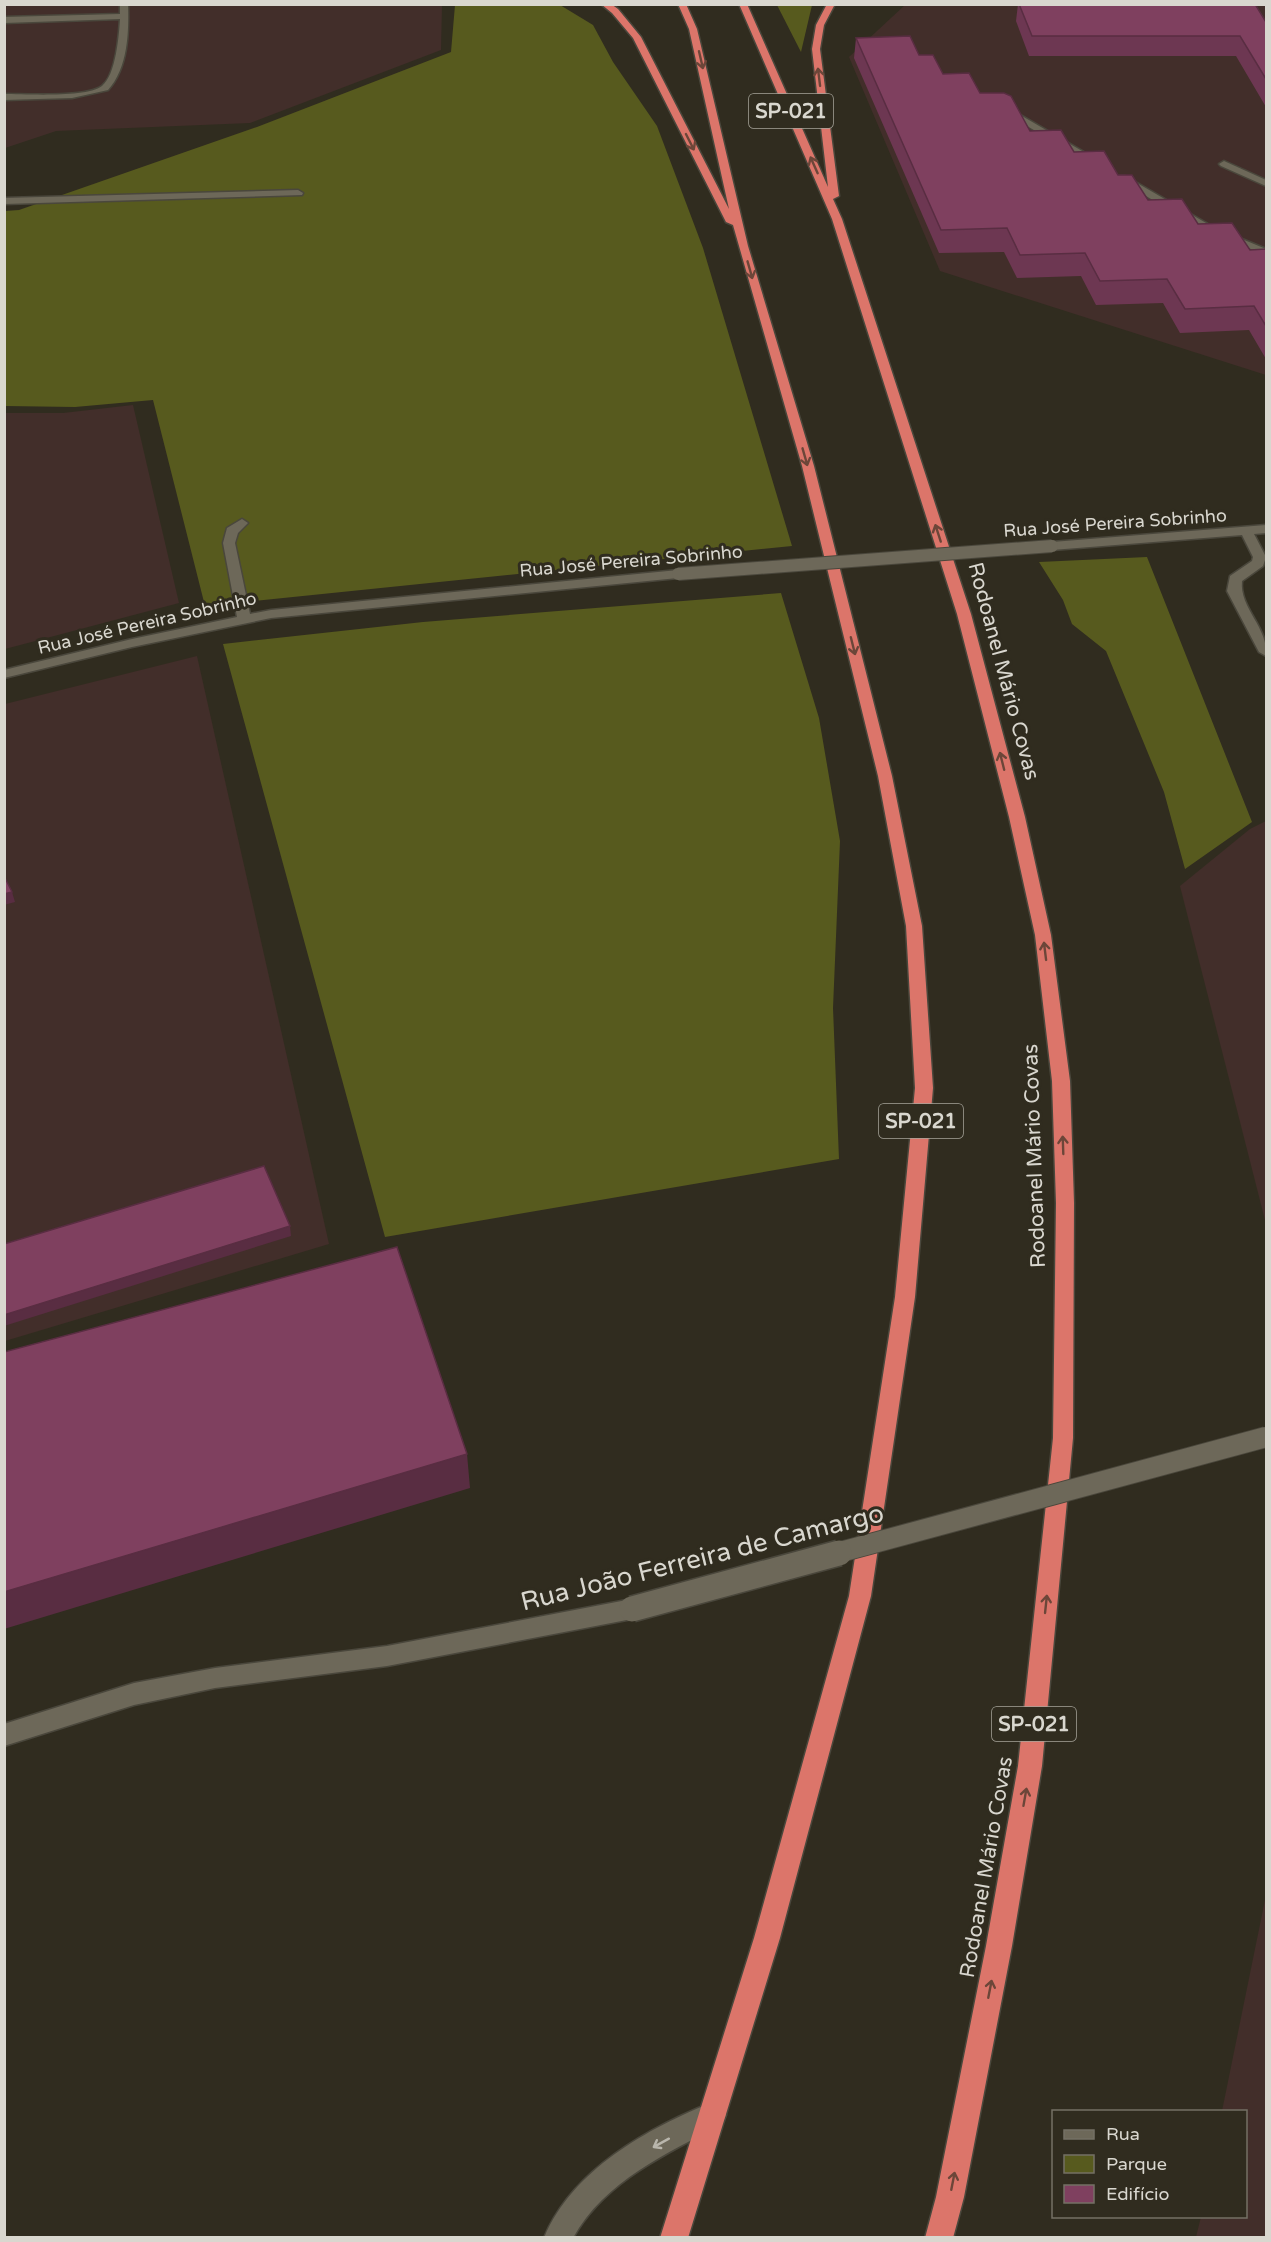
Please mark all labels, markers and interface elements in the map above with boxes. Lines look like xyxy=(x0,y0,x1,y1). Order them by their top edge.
one-way arrow xyxy=(695,50,707,69)
one-way arrow xyxy=(813,68,824,88)
road number: SP-021 xyxy=(749,94,833,128)
one-way arrow xyxy=(685,133,697,151)
one-way arrow xyxy=(808,156,819,175)
one-way arrow xyxy=(745,260,756,279)
one-way arrow xyxy=(800,447,811,466)
street label: Rua José Pereira Sobrinho xyxy=(1002,504,1228,542)
one-way arrow xyxy=(932,524,943,543)
street label: Rua José Pereira Sobrinho xyxy=(518,540,744,582)
street label: Rodoanel Mário Covas xyxy=(962,560,1045,783)
street label: Rua José Pereira Sobrinho xyxy=(35,587,259,659)
one-way arrow xyxy=(848,636,860,655)
one-way arrow xyxy=(996,752,1008,771)
one-way arrow xyxy=(1039,941,1050,961)
street label: Rodoanel Mário Covas xyxy=(1018,1043,1051,1268)
road number: SP-021 xyxy=(879,1104,963,1138)
one-way arrow xyxy=(1057,1135,1069,1155)
street label: Rua João Ferreira de Camargo xyxy=(517,1497,887,1618)
one-way arrow xyxy=(1041,1594,1052,1614)
road number: SP-021 xyxy=(992,1707,1076,1741)
street label: Rodoanel Mário Covas xyxy=(955,1754,1018,1980)
one-way arrow xyxy=(1019,1788,1030,1808)
one-way arrow xyxy=(985,1980,997,1999)
legend xyxy=(1052,2110,1247,2218)
text: Rua xyxy=(1106,2123,1140,2145)
one-way arrow xyxy=(653,2138,670,2150)
text: Parque xyxy=(1106,2153,1167,2175)
one-way arrow xyxy=(948,2171,959,2191)
text: Edifício xyxy=(1106,2183,1170,2205)

